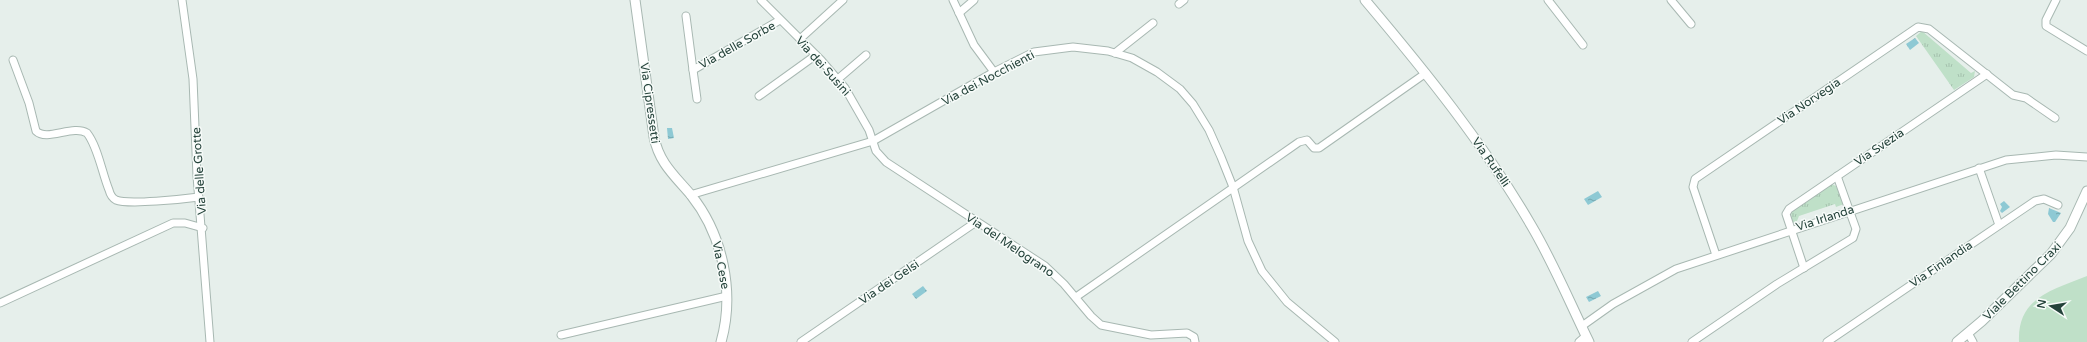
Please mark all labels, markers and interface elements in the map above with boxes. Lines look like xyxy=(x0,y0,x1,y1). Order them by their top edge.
street label: Via delle Sorbe xyxy=(696,18,778,72)
street label: Via dei Susini xyxy=(793,33,853,99)
street label: Via dei Nocchienti xyxy=(939,48,1037,108)
street label: Via Cipressetti xyxy=(637,62,663,144)
street label: Via Norvegia xyxy=(1775,75,1843,127)
street label: Via Svezia xyxy=(1852,125,1906,169)
street label: Via delle Grotte xyxy=(189,126,209,215)
street label: Via Rufelli xyxy=(1469,135,1513,189)
street label: Via Irlanda xyxy=(1794,202,1856,234)
street label: Via del Melograno xyxy=(963,210,1057,280)
street label: Via Finlandia xyxy=(1907,238,1975,290)
street label: Viale Bettino Craxi xyxy=(1980,239,2064,323)
street label: Via Cese xyxy=(709,240,733,290)
street label: Via dei Gelsi xyxy=(856,257,922,307)
north arrow xyxy=(2031,286,2071,326)
text: N xyxy=(2034,298,2049,310)

